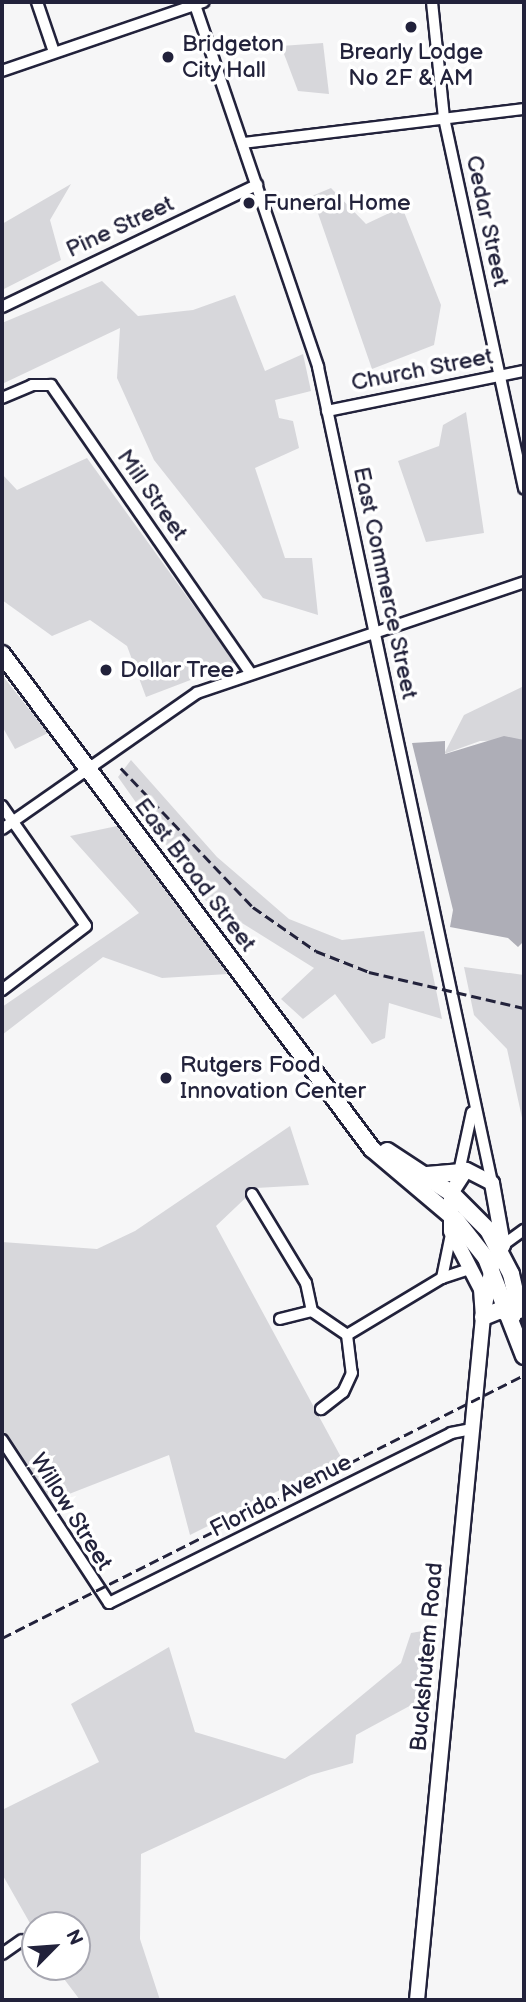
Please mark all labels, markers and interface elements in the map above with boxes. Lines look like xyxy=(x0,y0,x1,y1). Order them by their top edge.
marker: Brearly Lodge No 2F & AM xyxy=(403,19,419,35)
place label: Bridgeton City Hall xyxy=(182,30,284,84)
place label: Brearly Lodge No 2F & AM xyxy=(338,38,484,92)
marker: Bridgeton City Hall xyxy=(160,49,176,65)
street label: Cedar Street xyxy=(460,153,514,289)
place label: Funeral Home xyxy=(263,189,411,217)
street label: Pine Street xyxy=(62,190,178,264)
marker: Funeral Home xyxy=(241,195,257,211)
street label: Church Street xyxy=(349,343,495,397)
street label: Mill Street xyxy=(111,444,193,546)
street label: East Commerce Street xyxy=(347,464,423,702)
place label: Dollar Tree xyxy=(120,656,235,684)
marker: Dollar Tree xyxy=(98,662,114,678)
street label: East Broad Street xyxy=(128,793,262,957)
place label: Rutgers Food Innovation Center xyxy=(180,1051,366,1105)
marker: Rutgers Food Innovation Center xyxy=(158,1070,174,1086)
street label: Willow Street xyxy=(24,1448,118,1576)
street label: Florida Avenue xyxy=(206,1449,356,1543)
street label: Buckshutem Road xyxy=(405,1561,449,1753)
north arrow xyxy=(21,1911,91,1981)
text: N xyxy=(60,1926,87,1949)

